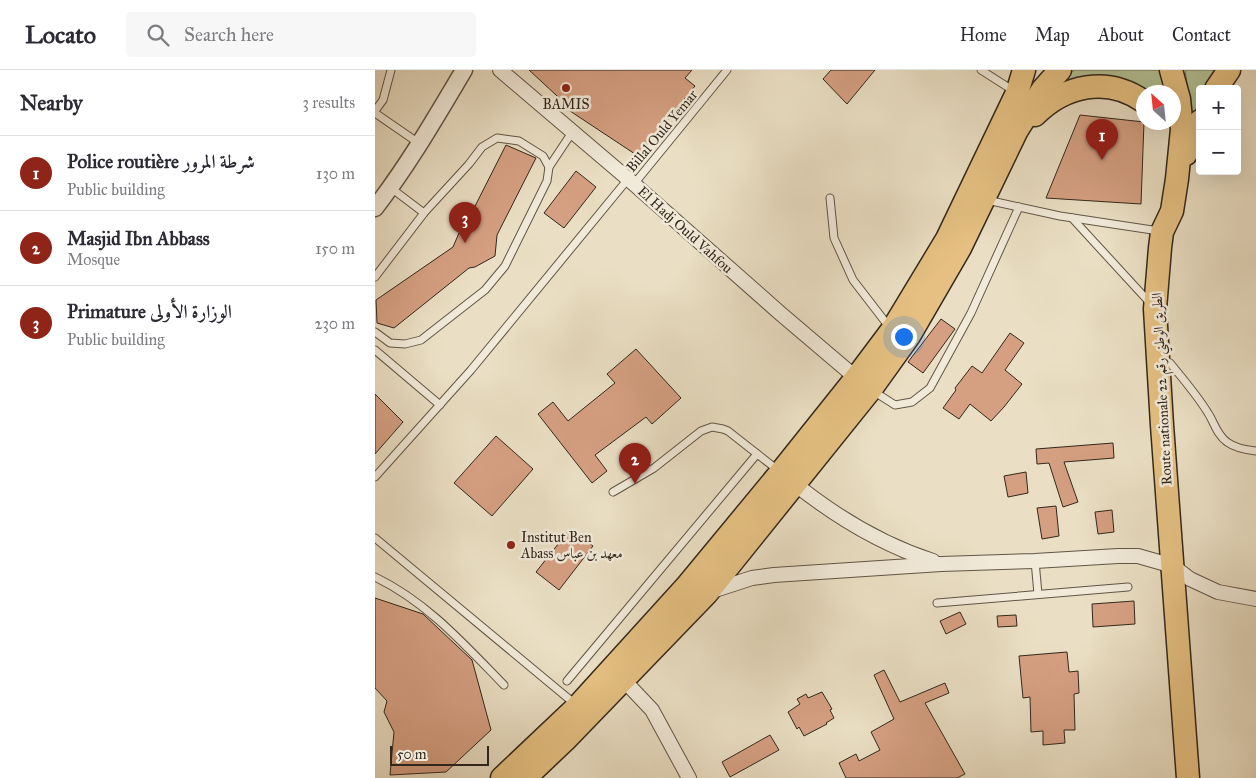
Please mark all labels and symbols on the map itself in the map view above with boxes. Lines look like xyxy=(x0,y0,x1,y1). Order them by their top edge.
marker: BAMIS xyxy=(560,82,572,94)
north arrow xyxy=(1136,85,1181,130)
street label: Billal Ould Yemar xyxy=(623,86,702,176)
place label: BAMIS xyxy=(542,96,590,113)
pin: 1 xyxy=(1086,119,1118,160)
street label: El Hadj Ould Vahfou xyxy=(634,183,736,277)
pin: 3 xyxy=(449,202,481,243)
street label: Route nationale 22 الطريق الوطني رقم xyxy=(1148,292,1181,486)
your location xyxy=(891,324,917,350)
pin: 2 xyxy=(619,443,651,484)
place label: Institut Ben Abass معهد بن عباس xyxy=(520,529,623,562)
marker: Institut Ben Abass معهد بن عباس xyxy=(505,539,517,551)
scale bar xyxy=(390,743,489,766)

